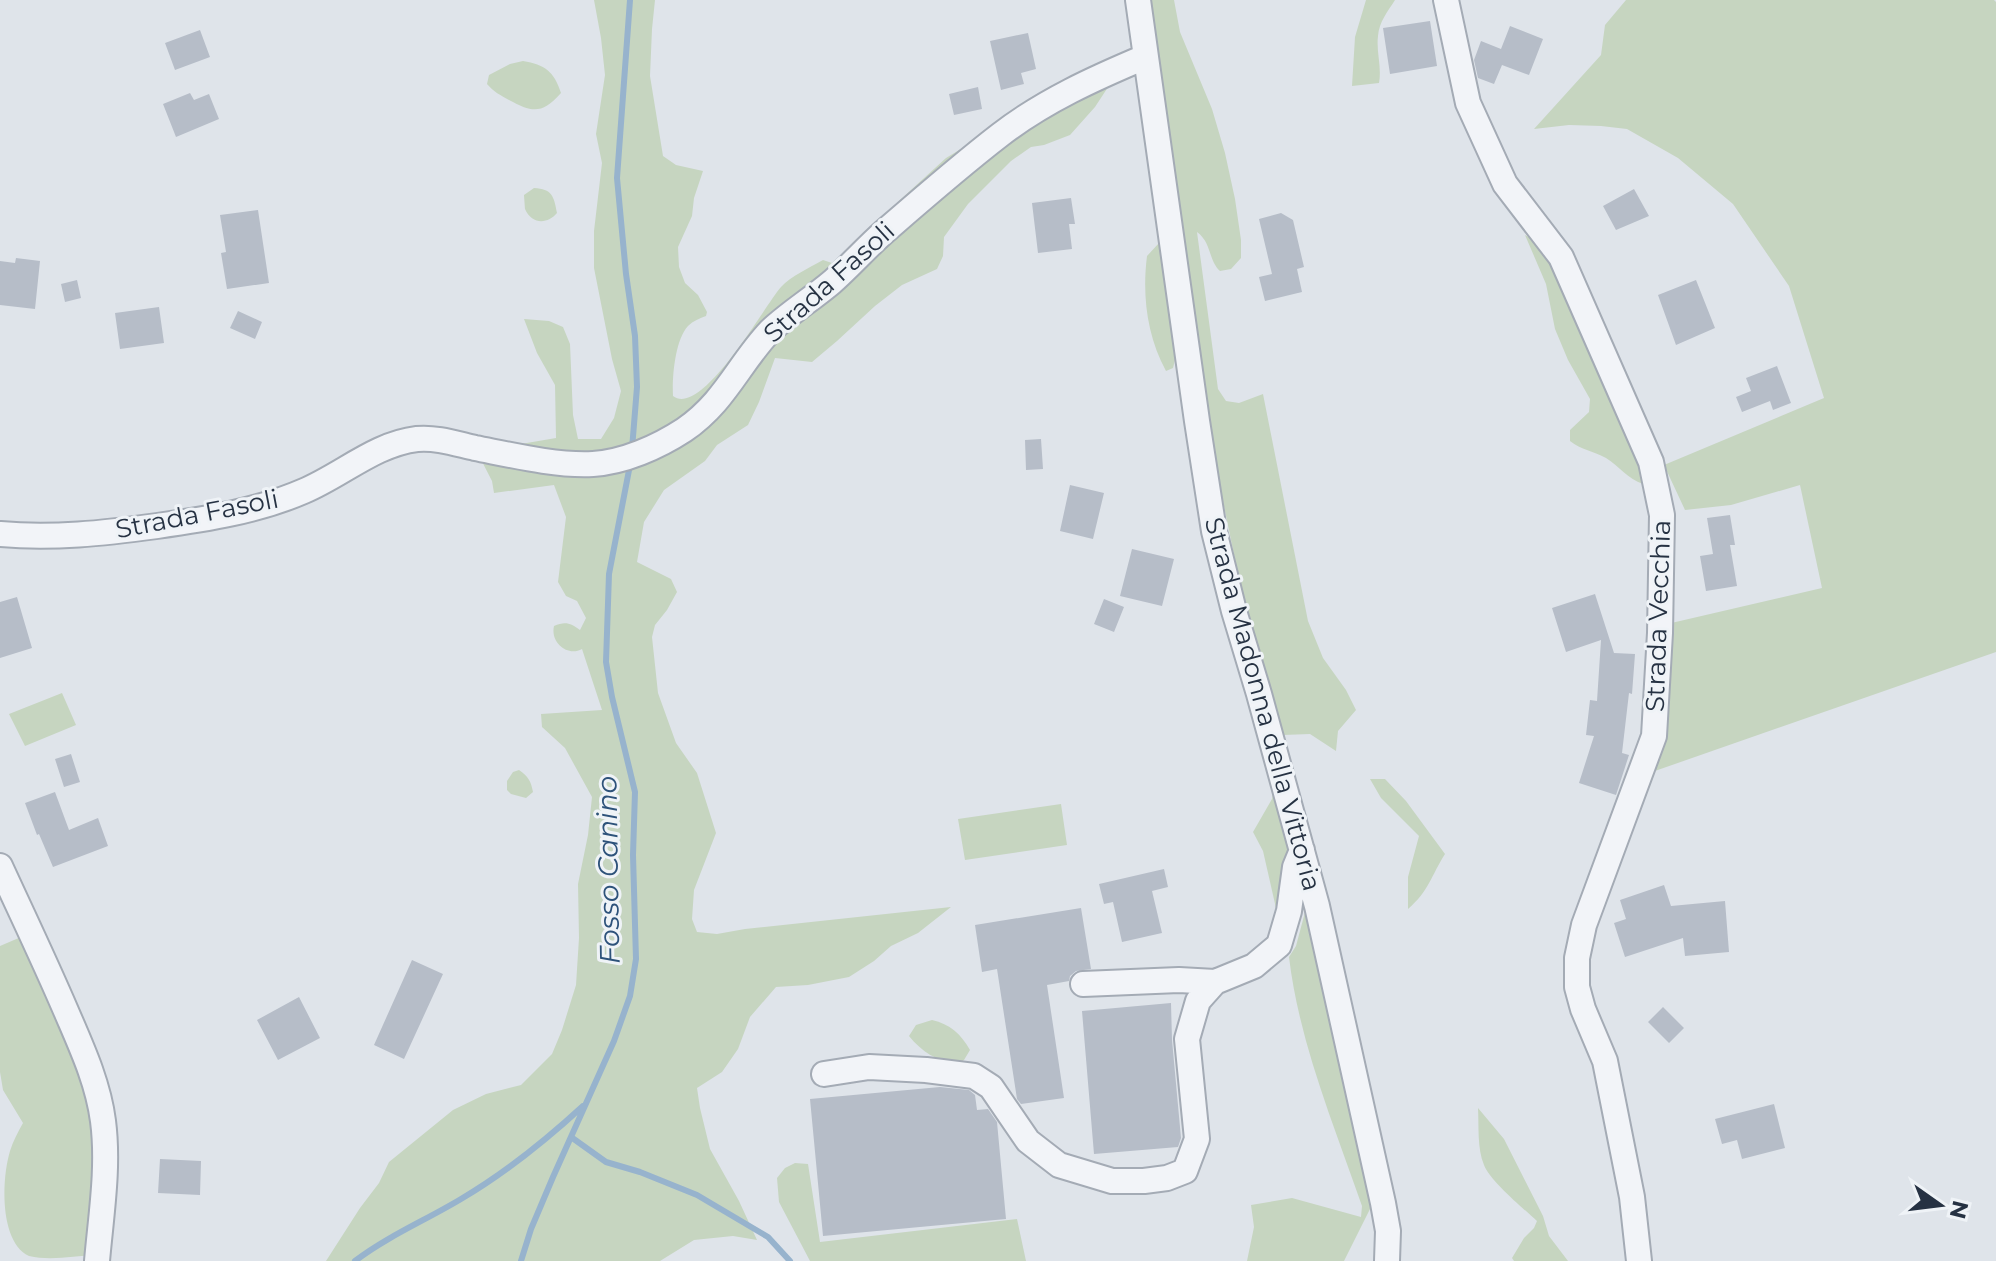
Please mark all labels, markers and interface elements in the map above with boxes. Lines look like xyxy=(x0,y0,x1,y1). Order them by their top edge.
street label: Strada Fasoli xyxy=(757,215,901,349)
street label: Strada Fasoli xyxy=(113,483,281,545)
street label: Strada Madonna della Vittoria xyxy=(1198,514,1328,894)
street label: Strada Vecchia xyxy=(1639,519,1677,713)
water label: Fosso Canino xyxy=(589,775,627,965)
north arrow xyxy=(1900,1165,1980,1245)
text: N xyxy=(1944,1198,1974,1222)

